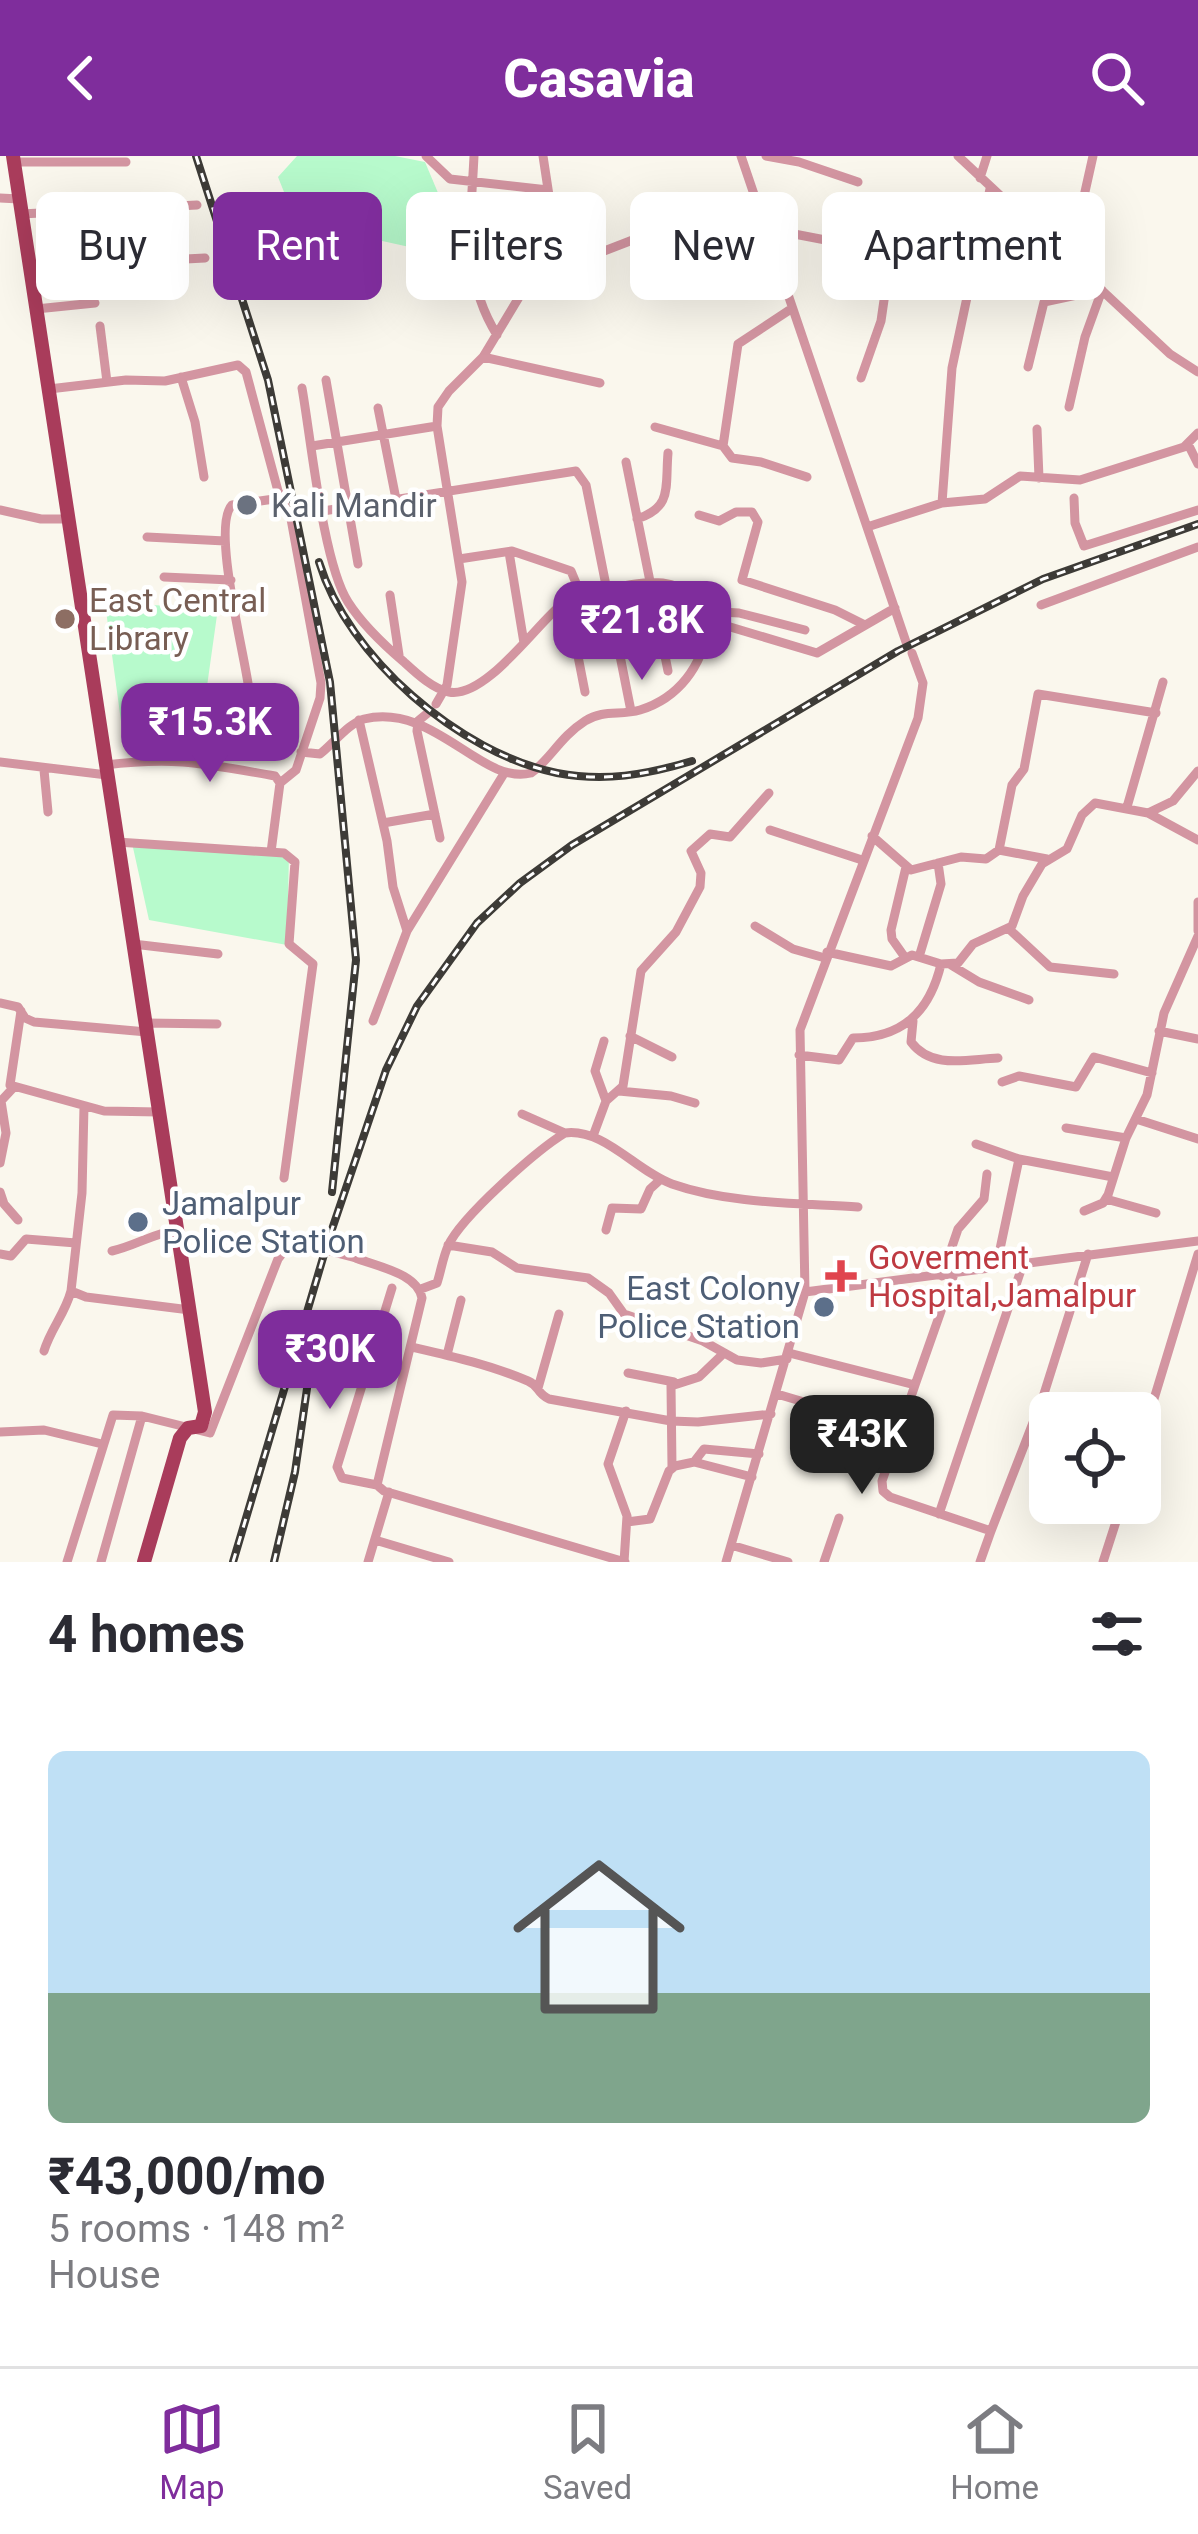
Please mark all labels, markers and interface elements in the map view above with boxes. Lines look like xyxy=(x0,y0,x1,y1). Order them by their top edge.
icon: back xyxy=(48,45,114,111)
icon: search xyxy=(1084,45,1150,111)
text: Casavia xyxy=(503,47,695,110)
chip: Buy xyxy=(36,192,189,300)
chip: Rent xyxy=(213,192,382,300)
chip: Filters xyxy=(406,192,606,300)
chip: New xyxy=(630,192,798,300)
chip: Apartment xyxy=(822,192,1105,300)
place label: Kali Mandir xyxy=(271,486,437,525)
marker: Kali Mandir xyxy=(234,492,260,518)
place label: East Central Library xyxy=(89,581,266,658)
pin: ₹21.8K xyxy=(544,581,740,683)
text: ₹21.8K xyxy=(580,597,704,643)
marker: East Central Library xyxy=(52,606,78,632)
pin: ₹15.3K xyxy=(112,683,308,785)
text: ₹15.3K xyxy=(148,699,272,745)
place label: Jamalpur Police Station xyxy=(162,1184,365,1261)
marker: Jamalpur Police Station xyxy=(125,1209,151,1235)
place label: Goverment Hospital,Jamalpur xyxy=(868,1238,1136,1315)
marker: Goverment Hospital,Jamalpur xyxy=(825,1260,857,1292)
place label: East Colony Police Station xyxy=(597,1269,800,1346)
marker: East Colony Police Station xyxy=(811,1294,837,1320)
pin: ₹30K xyxy=(259,1310,401,1412)
text: ₹30K xyxy=(285,1326,375,1372)
map controls xyxy=(1029,1392,1161,1524)
button: locate xyxy=(1029,1392,1161,1524)
pin: ₹43K xyxy=(791,1395,933,1497)
text: ₹43K xyxy=(817,1411,907,1457)
icon: filters xyxy=(1084,1601,1150,1667)
text: 4 homes xyxy=(48,1605,245,1664)
icon: home xyxy=(491,1829,707,2045)
text: ₹43,000/mo xyxy=(48,2147,326,2206)
text: 5 rooms · 148 m² xyxy=(48,2206,345,2252)
text: House xyxy=(48,2252,160,2298)
tab: Map xyxy=(159,2396,225,2507)
tab: Saved xyxy=(543,2396,632,2507)
tab: Home xyxy=(950,2396,1039,2507)

